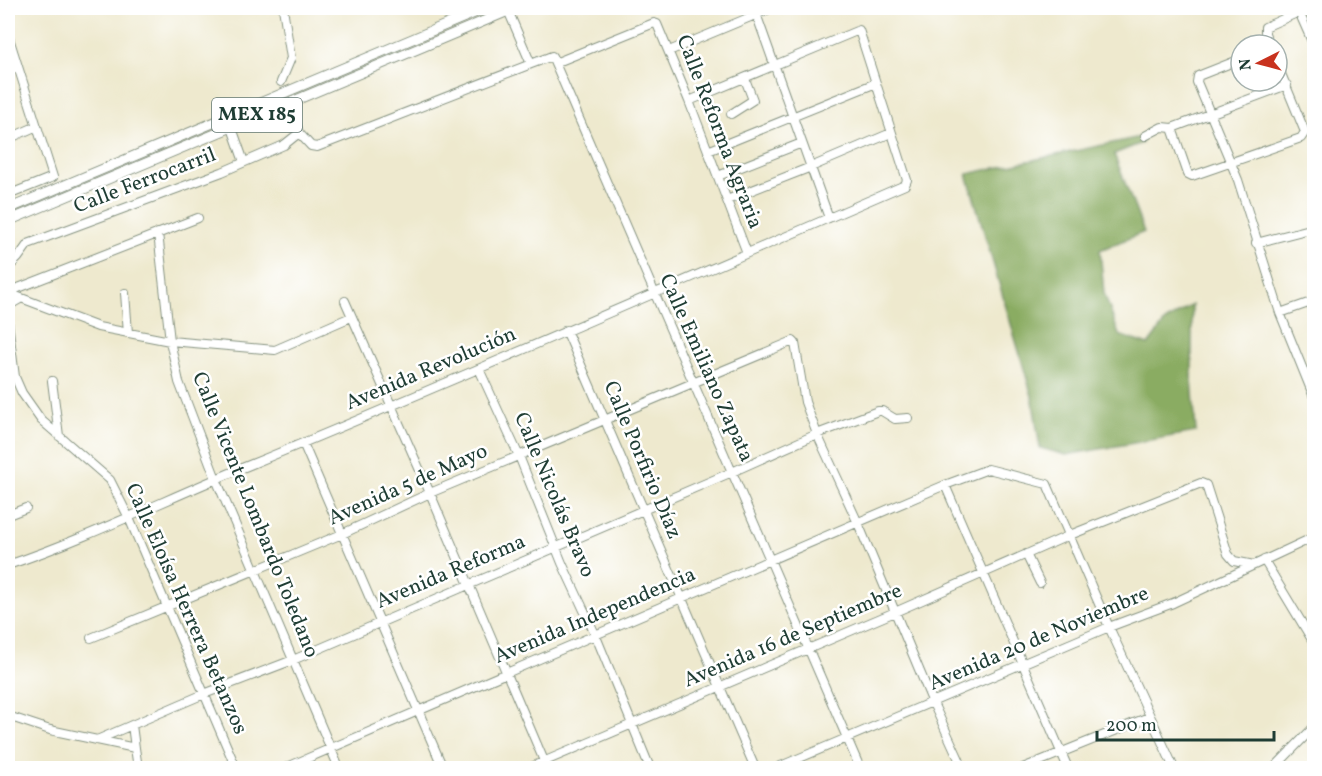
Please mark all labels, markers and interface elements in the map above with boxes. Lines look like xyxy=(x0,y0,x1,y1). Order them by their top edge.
street label: Calle Reforma Agraria xyxy=(669,31,769,233)
north arrow xyxy=(1229,33,1289,93)
text: N xyxy=(1234,57,1258,71)
road number: MEX 185 xyxy=(212,98,302,132)
street label: Calle Ferrocarril xyxy=(70,141,220,221)
street label: Calle Emiliano Zapata xyxy=(651,269,761,467)
street label: Avenida Revolución xyxy=(341,320,521,418)
street label: Calle Vicente Lombardo Toledano xyxy=(184,368,326,662)
street label: Calle Porfirio Díaz xyxy=(596,377,688,543)
street label: Calle Nicolás Bravo xyxy=(506,408,602,582)
street label: Avenida 5 de Mayo xyxy=(324,437,492,533)
street label: Calle Eloísa Herrera Betanzos xyxy=(117,479,255,739)
street label: Avenida Reforma xyxy=(372,527,530,617)
street label: Avenida Independencia xyxy=(490,560,700,672)
street label: Avenida 16 de Septiembre xyxy=(679,577,907,695)
street label: Avenida 20 de Noviembre xyxy=(925,579,1153,699)
scale bar xyxy=(1097,704,1274,742)
text: 200 m xyxy=(1106,714,1157,739)

